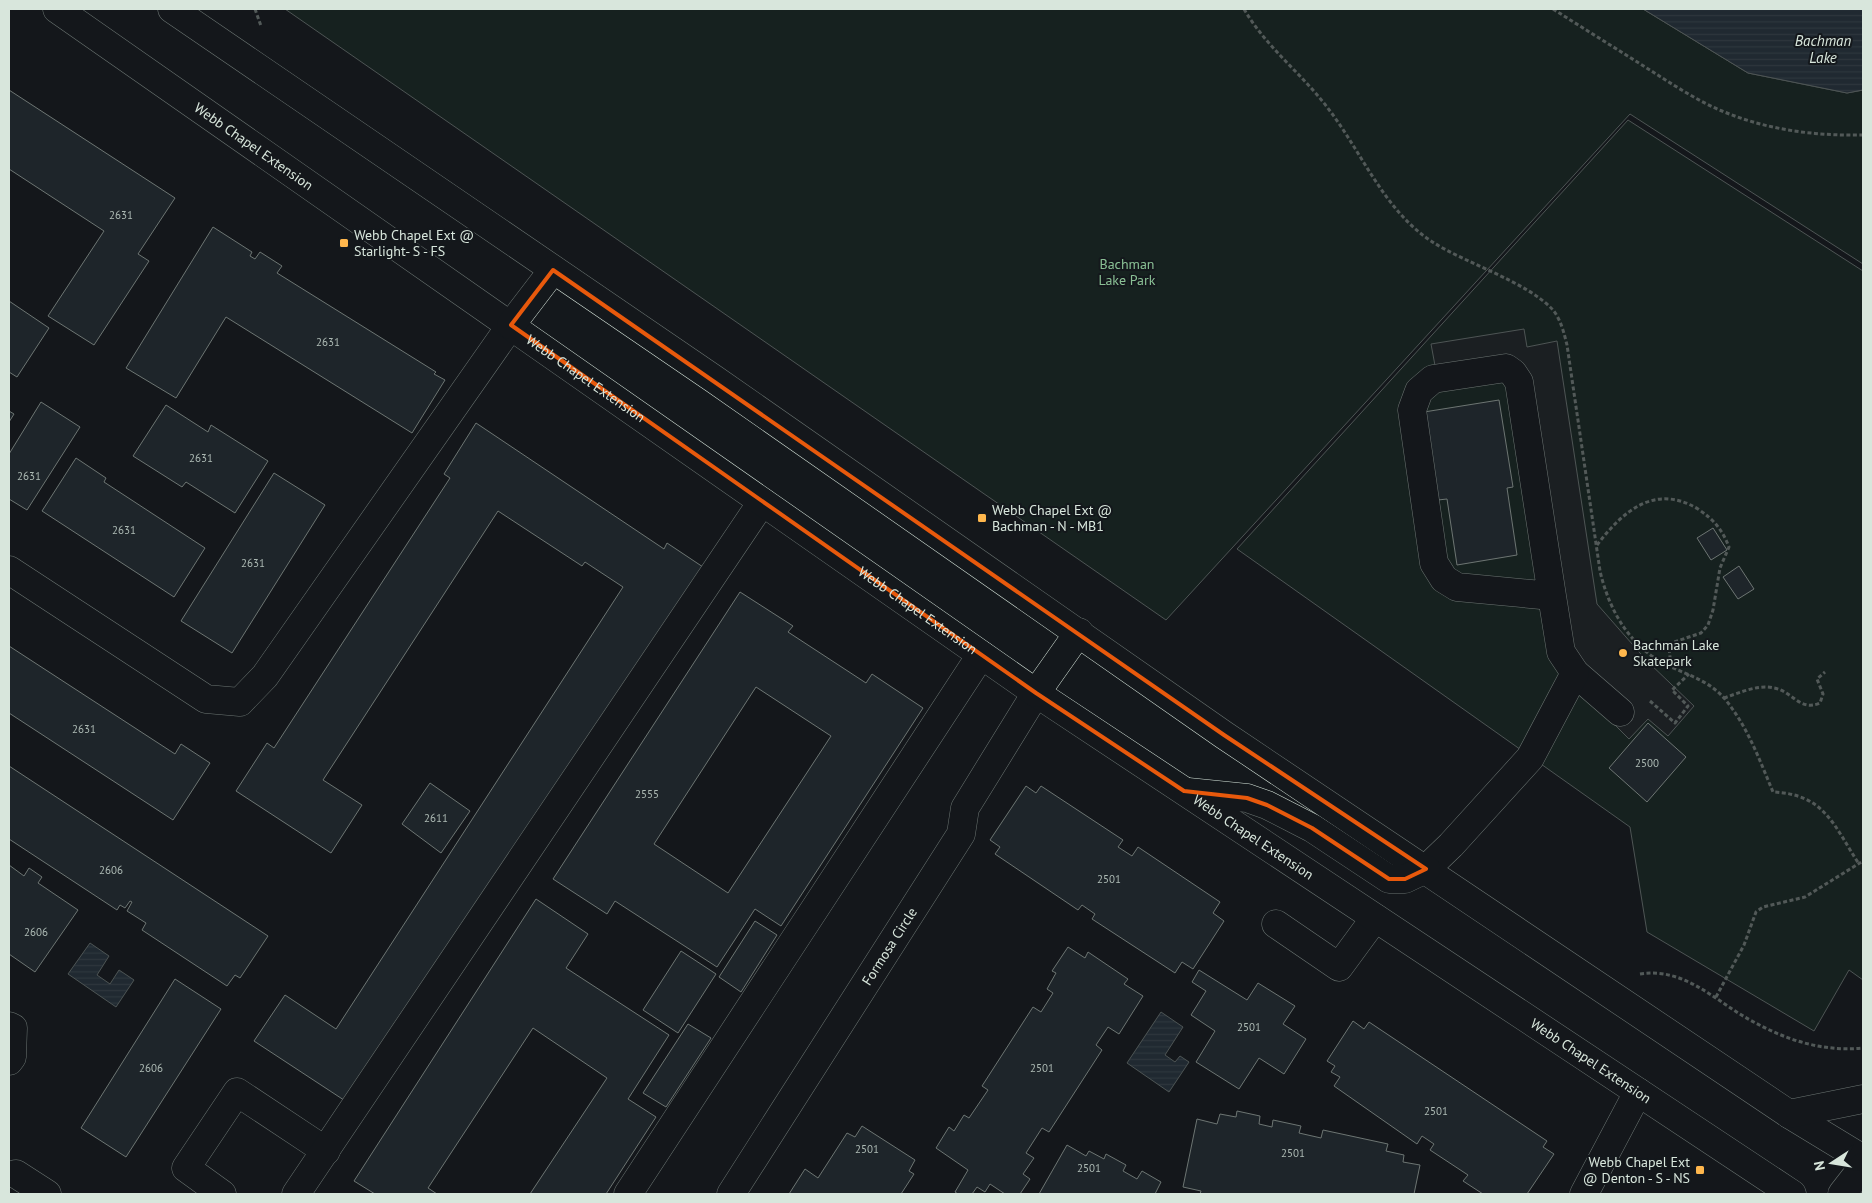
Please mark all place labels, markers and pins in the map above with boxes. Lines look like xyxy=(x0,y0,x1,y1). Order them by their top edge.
place label: Webb Chapel Ext @ Starlight- S - FS xyxy=(354,226,474,260)
marker: Webb Chapel Ext @ Starlight- S - FS xyxy=(338,237,350,249)
place label: Webb Chapel Ext @ Bachman - N - MB1 xyxy=(992,501,1112,535)
marker: Webb Chapel Ext @ Bachman - N - MB1 xyxy=(976,512,988,524)
place label: Bachman Lake Skatepark xyxy=(1633,636,1719,670)
marker: Bachman Lake Skatepark xyxy=(1617,647,1629,659)
place label: Webb Chapel Ext @ Denton - S - NS xyxy=(1583,1153,1690,1187)
marker: Webb Chapel Ext @ Denton - S - NS xyxy=(1694,1164,1706,1176)

